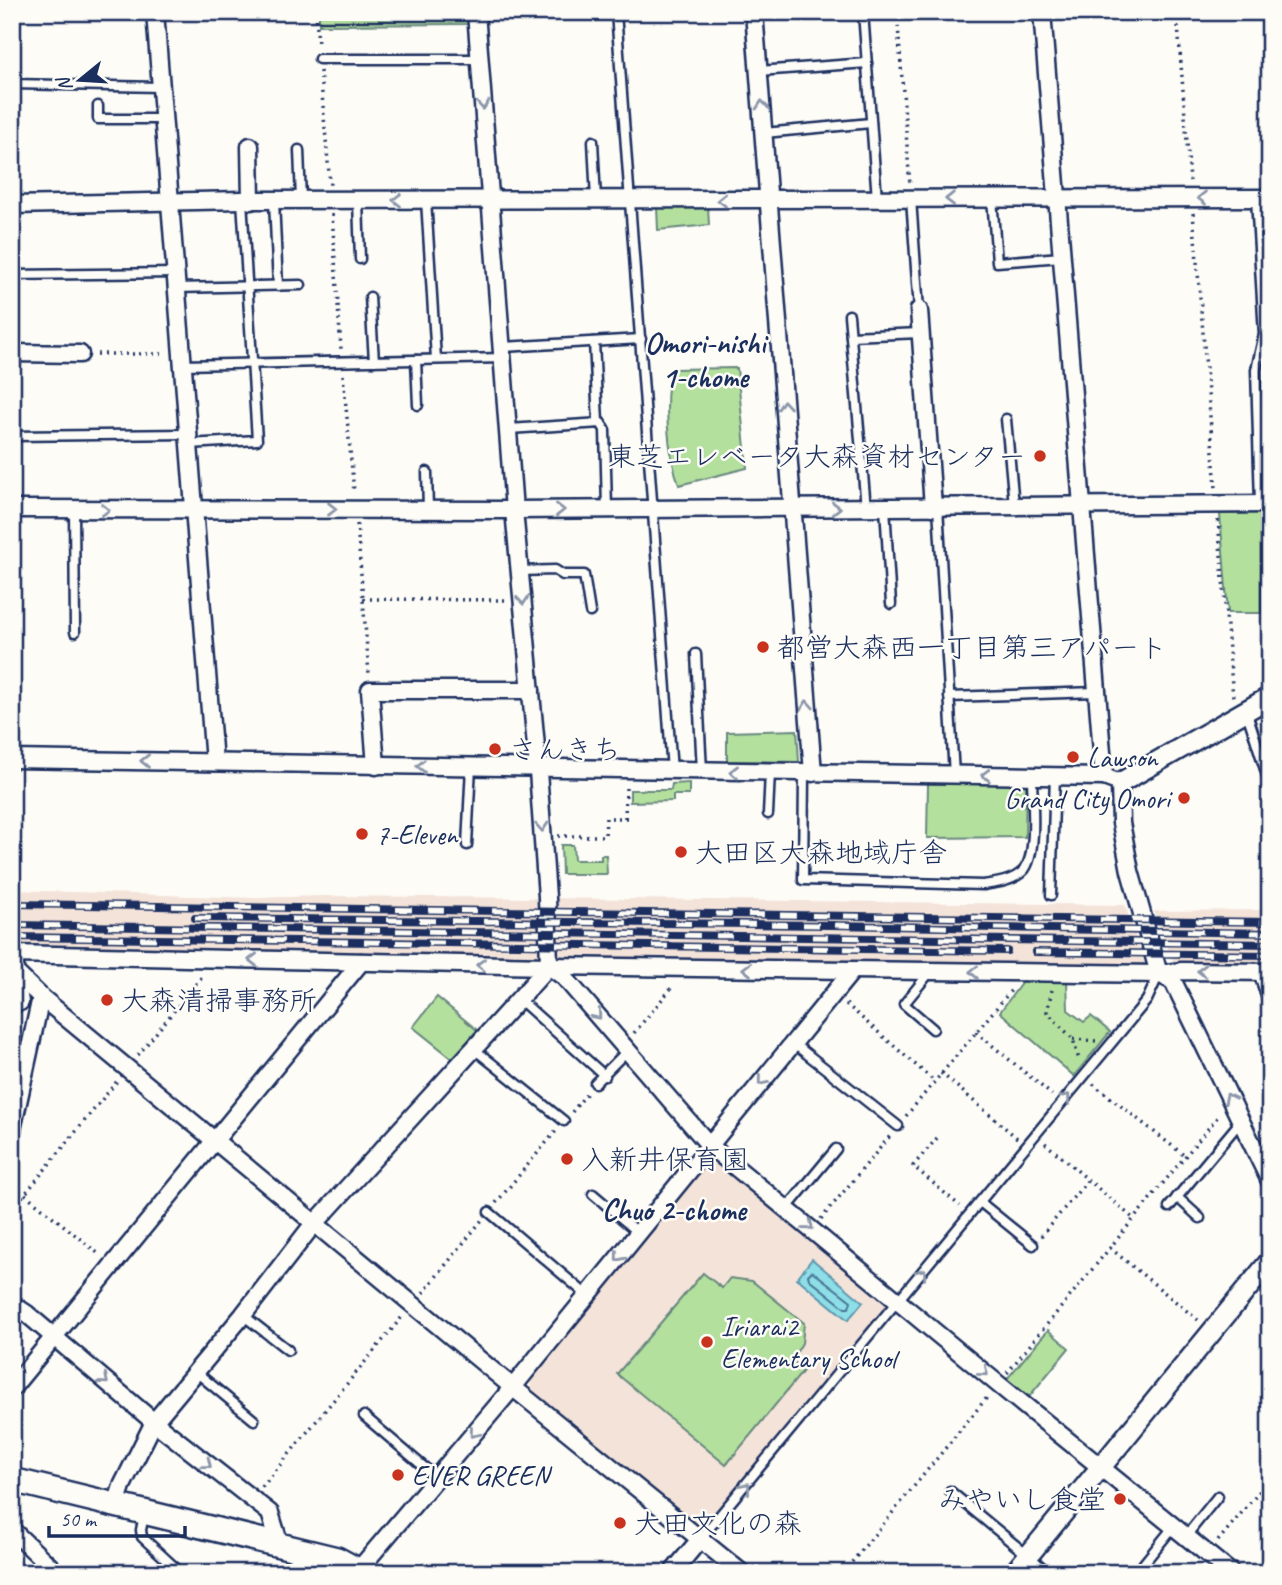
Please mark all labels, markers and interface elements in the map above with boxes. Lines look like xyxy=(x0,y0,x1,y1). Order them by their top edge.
north arrow xyxy=(46,46,116,116)
text: N xyxy=(51,73,78,94)
one-way arrow xyxy=(475,99,490,110)
one-way arrow xyxy=(755,99,770,110)
one-way arrow xyxy=(1196,190,1206,206)
one-way arrow xyxy=(944,191,954,207)
one-way arrow xyxy=(391,192,401,208)
one-way arrow xyxy=(716,192,727,207)
district label: Omori-nishi 1-chome xyxy=(645,324,769,396)
one-way arrow xyxy=(777,399,792,410)
place label: 東芝エレベータ大森資材センター xyxy=(608,439,1026,474)
marker: 東芝エレベータ大森資材センター xyxy=(1032,448,1048,464)
one-way arrow xyxy=(832,500,842,516)
one-way arrow xyxy=(100,502,111,518)
one-way arrow xyxy=(327,502,338,517)
one-way arrow xyxy=(555,502,566,518)
one-way arrow xyxy=(515,595,530,606)
place label: 都営大森西一丁目第三アパート xyxy=(777,630,1167,665)
marker: 都営大森西一丁目第三アパート xyxy=(755,639,771,655)
one-way arrow xyxy=(800,699,815,710)
place label: さんきち xyxy=(509,732,621,767)
place label: Lawson xyxy=(1087,740,1159,775)
marker: さんきち xyxy=(487,741,503,757)
marker: Lawson xyxy=(1065,749,1081,765)
one-way arrow xyxy=(139,753,149,769)
one-way arrow xyxy=(415,758,426,774)
one-way arrow xyxy=(729,764,739,780)
one-way arrow xyxy=(981,767,991,783)
place label: Grand City Omori xyxy=(1005,781,1174,816)
marker: Grand City Omori xyxy=(1176,790,1192,806)
place label: 7-Eleven xyxy=(376,817,459,852)
one-way arrow xyxy=(534,822,549,833)
marker: 7-Eleven xyxy=(354,826,370,842)
place label: 大田区大森地域庁舎 xyxy=(695,835,947,870)
marker: 大田区大森地域庁舎 xyxy=(673,844,689,860)
one-way arrow xyxy=(248,952,258,968)
one-way arrow xyxy=(475,957,486,973)
one-way arrow xyxy=(741,961,752,976)
one-way arrow xyxy=(969,964,979,980)
one-way arrow xyxy=(1196,964,1207,979)
place label: 大森清掃事務所 xyxy=(121,983,317,1018)
marker: 大森清掃事務所 xyxy=(99,992,115,1008)
one-way arrow xyxy=(589,1006,601,1019)
one-way arrow xyxy=(758,1073,771,1085)
one-way arrow xyxy=(1058,1093,1071,1105)
one-way arrow xyxy=(1223,1093,1237,1105)
place label: 入新井保育園 xyxy=(581,1142,749,1177)
marker: 入新井保育園 xyxy=(559,1151,575,1167)
district label: Chuo 2-chome xyxy=(602,1191,748,1229)
one-way arrow xyxy=(801,1218,814,1231)
one-way arrow xyxy=(615,1249,627,1262)
one-way arrow xyxy=(913,1269,926,1281)
place label: Iriarai2 Elementary School xyxy=(721,1309,901,1376)
marker: Iriarai2 Elementary School xyxy=(699,1334,715,1350)
one-way arrow xyxy=(975,1364,988,1376)
one-way arrow xyxy=(97,1371,109,1384)
one-way arrow xyxy=(470,1425,483,1438)
one-way arrow xyxy=(200,1455,212,1468)
place label: EVER GREEN xyxy=(412,1458,553,1493)
marker: EVER GREEN xyxy=(390,1467,406,1483)
one-way arrow xyxy=(737,1482,750,1494)
place label: みやいし食堂 xyxy=(938,1482,1106,1517)
marker: みやいし食堂 xyxy=(1112,1491,1128,1507)
scale bar xyxy=(49,1494,186,1538)
text: 50 m xyxy=(60,1506,98,1532)
place label: 大田文化の森 xyxy=(634,1506,802,1541)
marker: 大田文化の森 xyxy=(612,1515,628,1531)

